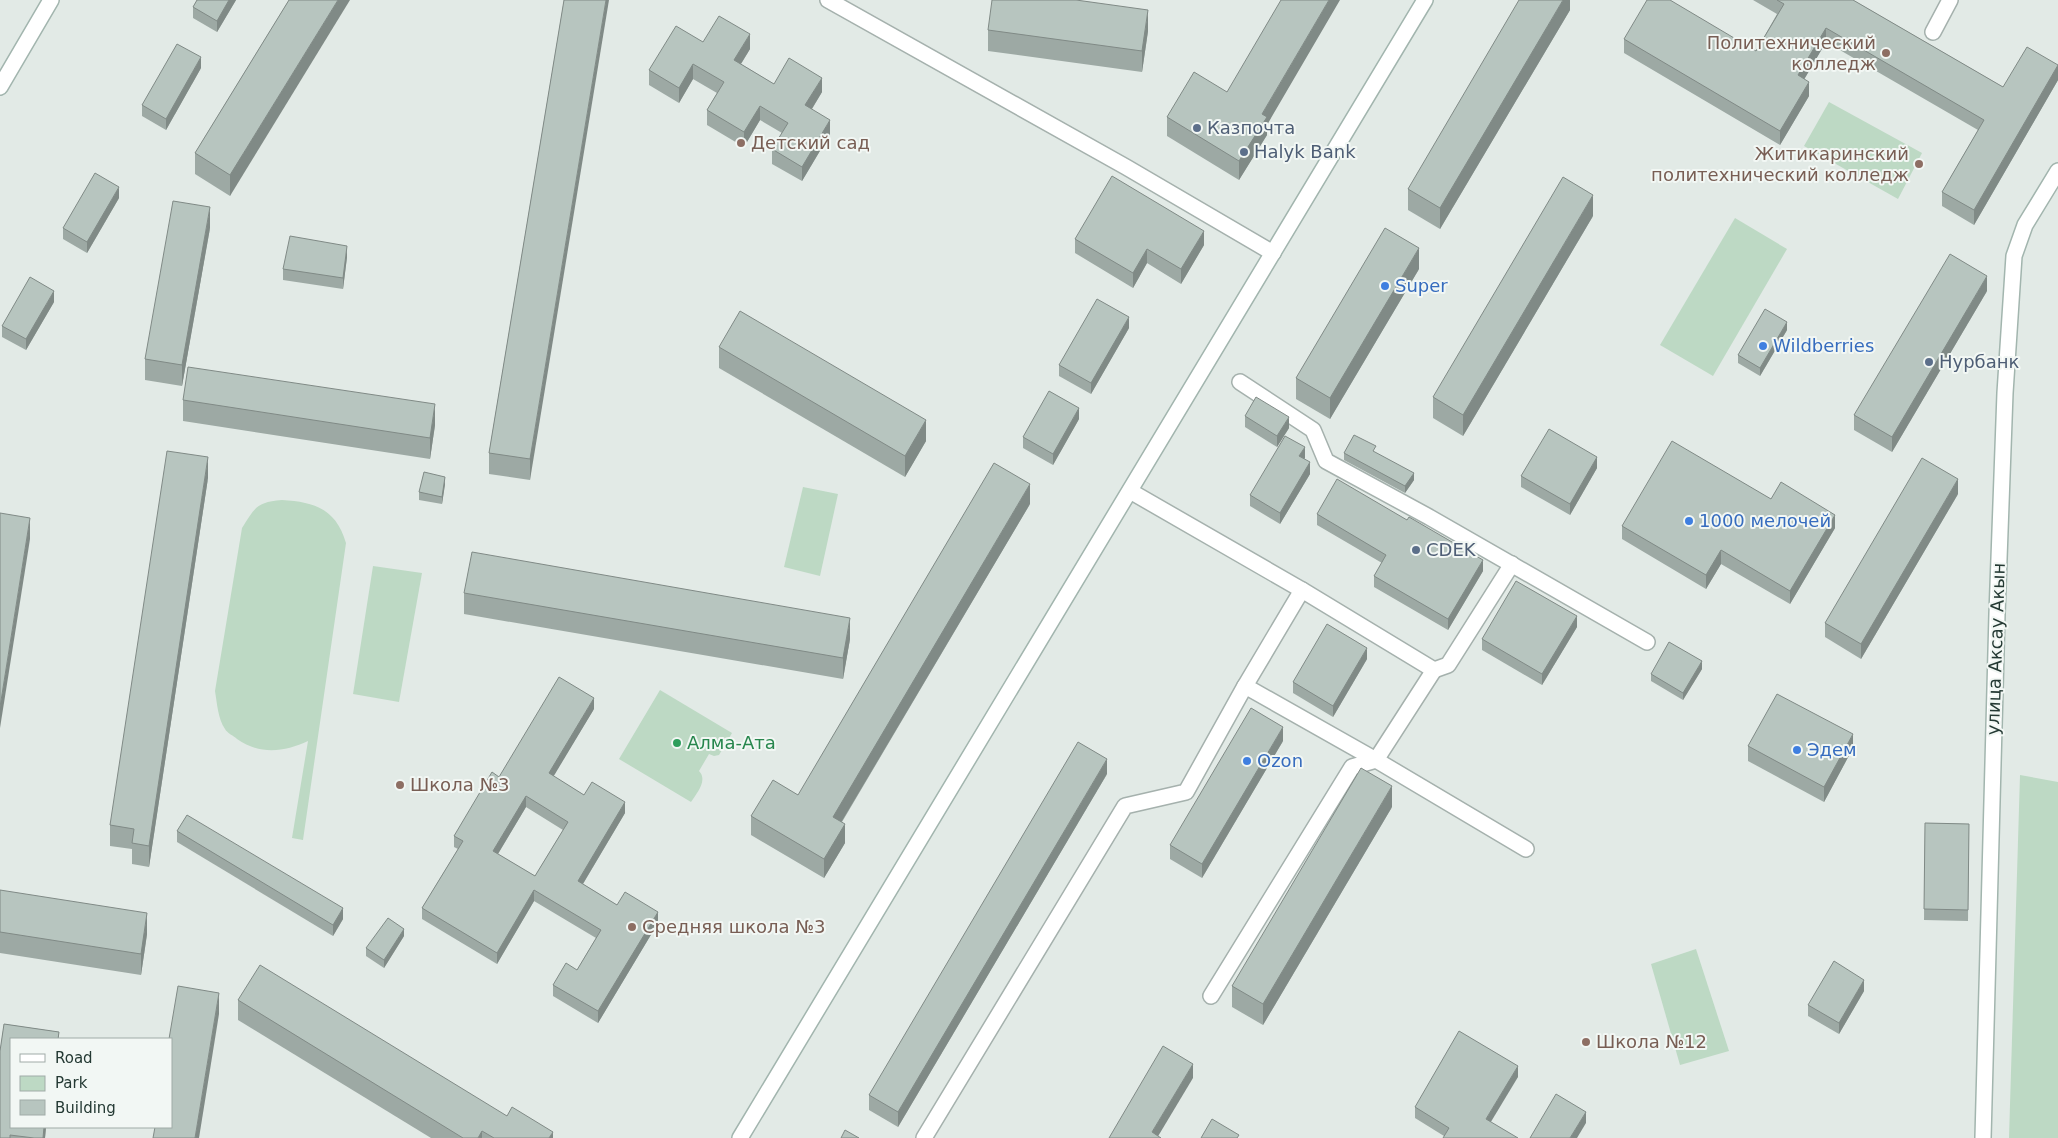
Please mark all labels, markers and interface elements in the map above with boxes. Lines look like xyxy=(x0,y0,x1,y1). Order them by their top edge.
place label: Политехнический колледж xyxy=(1707,32,1876,74)
marker: Политехнический колледж xyxy=(1880,47,1892,59)
place label: Казпочта xyxy=(1207,117,1295,138)
marker: Казпочта xyxy=(1191,122,1203,134)
place label: Детский сад xyxy=(751,132,870,153)
marker: Детский сад xyxy=(735,137,747,149)
place label: Halyk Bank xyxy=(1254,141,1356,162)
place label: Житикаринский политехнический колледж xyxy=(1651,143,1909,185)
marker: Halyk Bank xyxy=(1238,146,1250,158)
marker: Житикаринский политехнический колледж xyxy=(1913,158,1925,170)
place label: Super xyxy=(1395,275,1448,296)
marker: Super xyxy=(1379,280,1391,292)
place label: Wildberries xyxy=(1773,335,1874,356)
marker: Wildberries xyxy=(1757,340,1769,352)
place label: Нурбанк xyxy=(1939,351,2020,372)
marker: Нурбанк xyxy=(1923,356,1935,368)
place label: 1000 мелочей xyxy=(1699,510,1831,531)
marker: 1000 мелочей xyxy=(1683,515,1695,527)
place label: CDEK xyxy=(1426,539,1477,560)
marker: CDEK xyxy=(1410,544,1422,556)
street label: улица Аксау Акын xyxy=(1982,562,2009,736)
place label: Алма-Ата xyxy=(687,732,776,753)
marker: Алма-Ата xyxy=(671,737,683,749)
place label: Эдем xyxy=(1807,739,1857,760)
marker: Эдем xyxy=(1791,744,1803,756)
place label: Ozon xyxy=(1257,750,1303,771)
marker: Ozon xyxy=(1241,755,1253,767)
place label: Школа №3 xyxy=(410,774,510,795)
marker: Школа №3 xyxy=(394,779,406,791)
place label: Средняя школа №3 xyxy=(642,916,825,937)
marker: Средняя школа №3 xyxy=(626,921,638,933)
place label: Школа №12 xyxy=(1596,1031,1707,1052)
marker: Школа №12 xyxy=(1580,1036,1592,1048)
legend xyxy=(10,1038,172,1128)
text: Road xyxy=(55,1049,93,1067)
text: Park xyxy=(55,1074,88,1092)
text: Building xyxy=(55,1099,116,1117)

